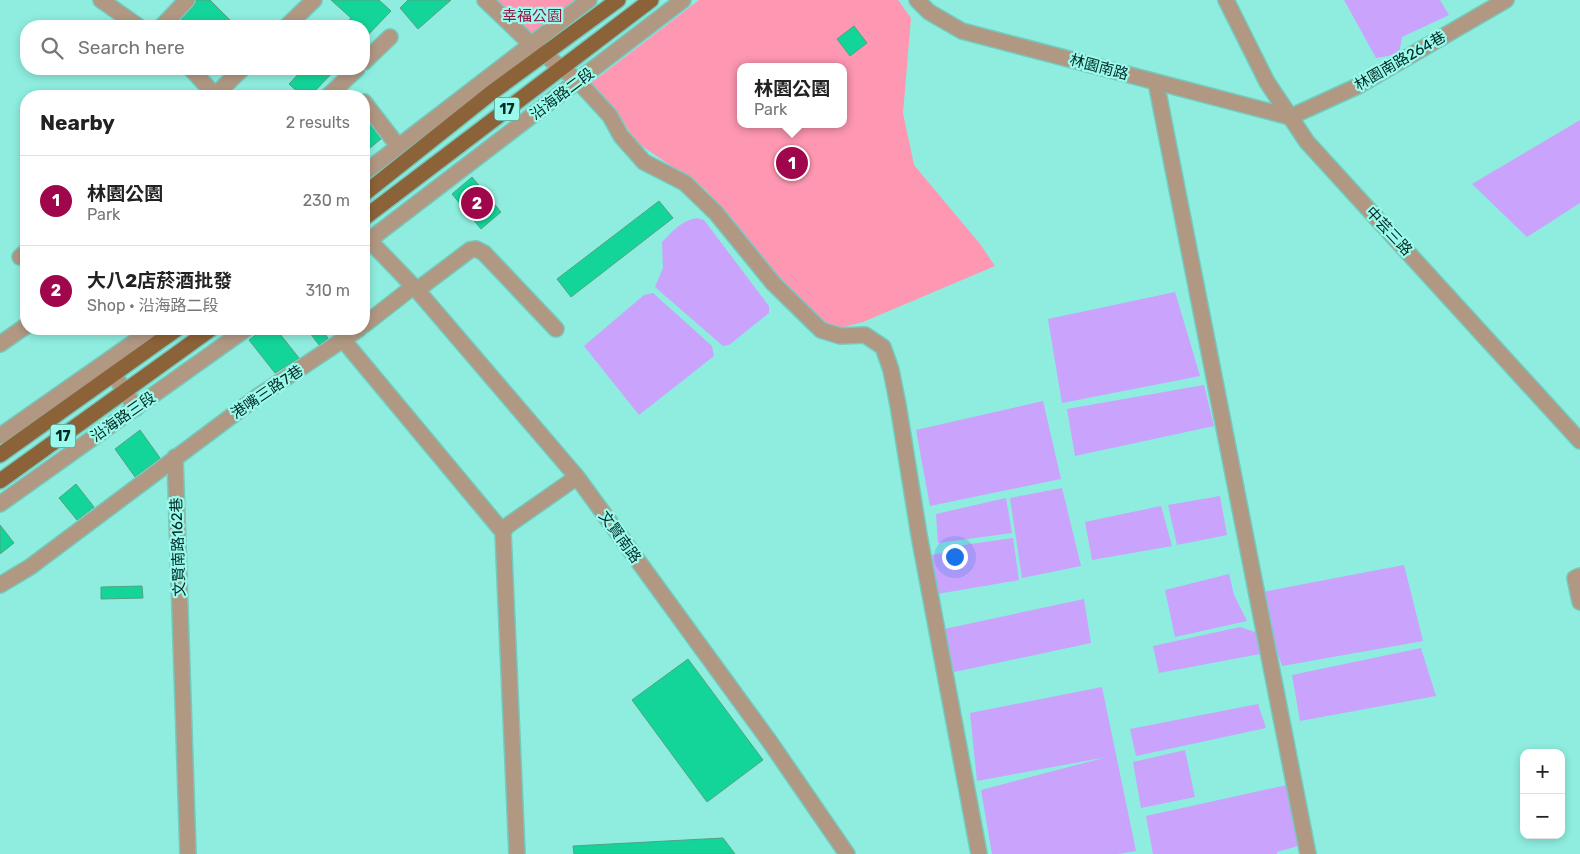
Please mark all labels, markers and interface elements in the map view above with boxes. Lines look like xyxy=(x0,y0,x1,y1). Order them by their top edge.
park label: 幸福公園 xyxy=(502,7,562,25)
search box xyxy=(20,20,370,75)
street label: 林園南路264巷 xyxy=(1351,28,1449,94)
icon: search xyxy=(38,34,66,62)
text: Search here xyxy=(78,36,185,59)
street label: 林園南路 xyxy=(1068,51,1130,83)
popup xyxy=(737,63,847,128)
street label: 沿海路二段 xyxy=(527,64,597,124)
text: 林園公園 xyxy=(754,77,830,100)
road number: 17 xyxy=(494,98,520,120)
text: Park xyxy=(754,100,787,119)
text: Nearby xyxy=(40,110,115,135)
text: 2 results xyxy=(286,113,350,132)
pin: 1 xyxy=(776,144,808,182)
text: 林園公園 xyxy=(87,182,163,205)
pin: 2 xyxy=(461,184,493,222)
text: 1 xyxy=(52,191,60,210)
text: 230 m xyxy=(303,191,350,210)
street label: 中芸三路 xyxy=(1362,203,1416,259)
text: Park xyxy=(87,205,120,224)
text: 大八2店菸酒批發 xyxy=(87,269,232,292)
text: 2 xyxy=(51,281,61,300)
text: 310 m xyxy=(306,281,350,300)
text: Shop · 沿海路二段 xyxy=(87,296,219,315)
street label: 港嘴三路7巷 xyxy=(228,361,306,423)
street label: 沿海路三段 xyxy=(87,388,159,446)
road number: 17 xyxy=(50,424,76,448)
street label: 文賢南路162巷 xyxy=(167,497,189,597)
street label: 文賢南路 xyxy=(595,507,645,567)
your location xyxy=(942,544,968,570)
map controls xyxy=(1520,749,1565,839)
button: + xyxy=(1520,749,1565,794)
button: − xyxy=(1520,794,1565,839)

